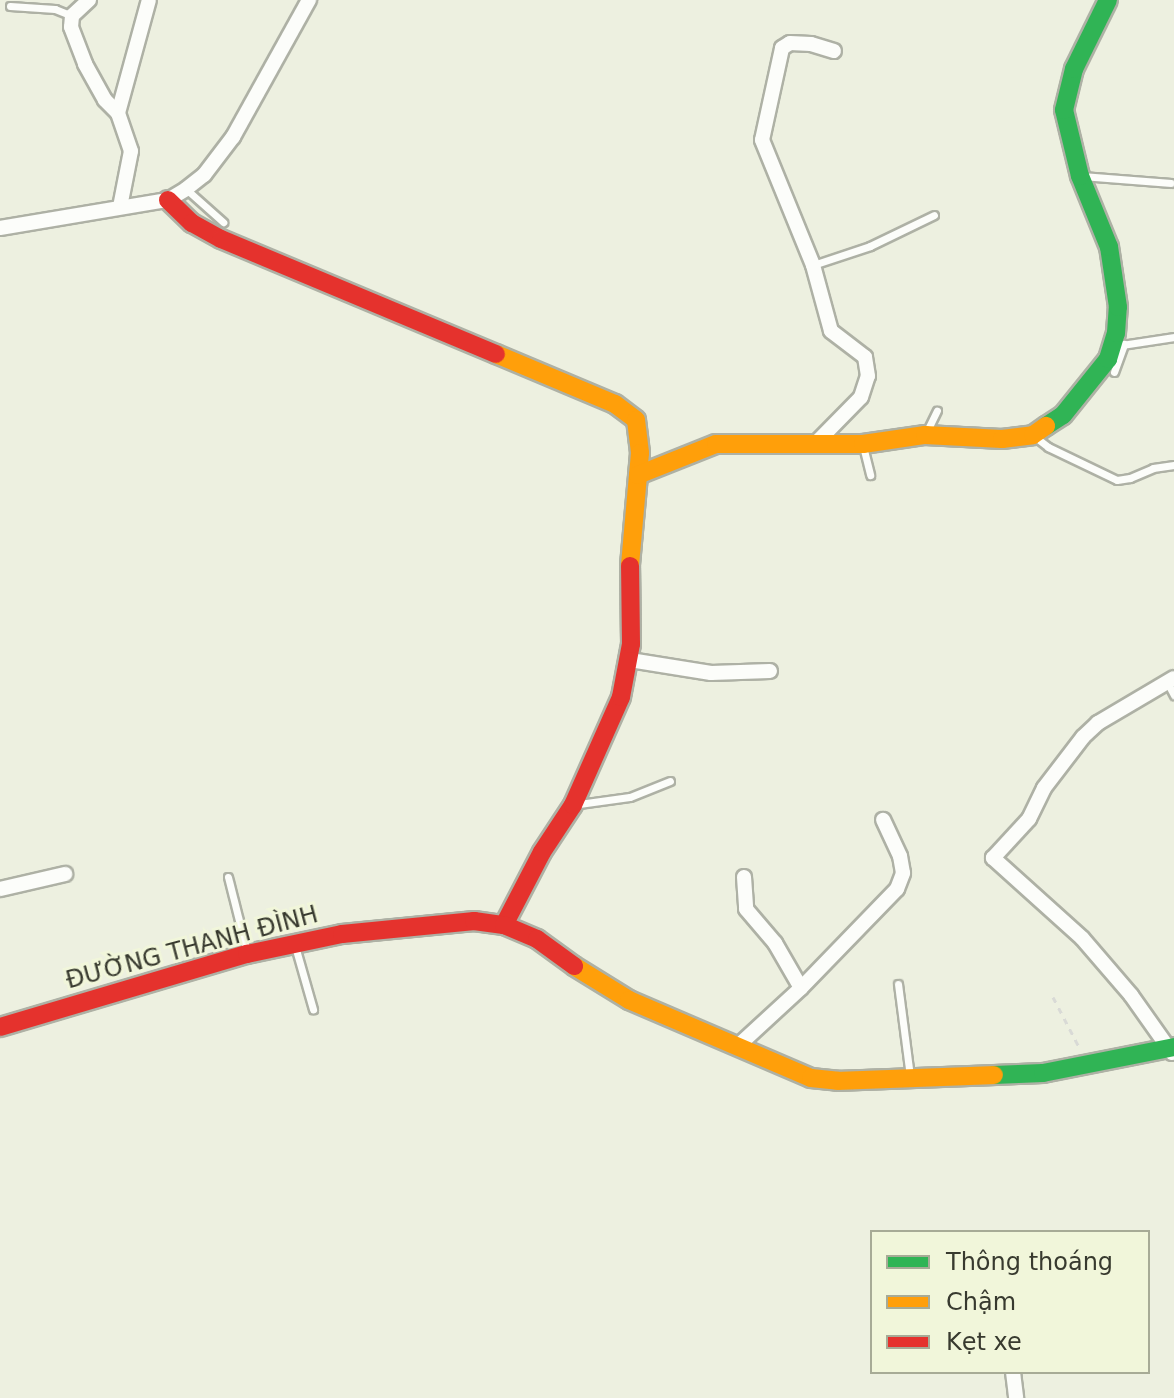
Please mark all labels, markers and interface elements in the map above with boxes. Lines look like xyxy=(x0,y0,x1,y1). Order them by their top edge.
street label: ĐƯỜNG THANH ĐÌNH xyxy=(63,900,321,996)
legend xyxy=(870,1230,1150,1374)
text: Thông thoáng xyxy=(946,1248,1113,1276)
text: Chậm xyxy=(946,1288,1016,1316)
text: Kẹt xe xyxy=(946,1328,1022,1356)

